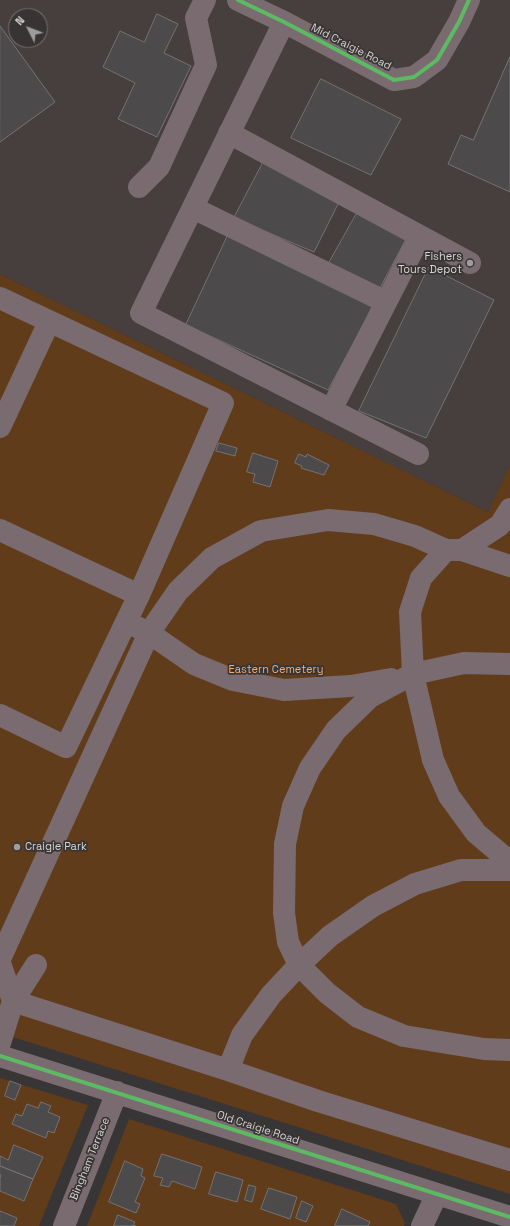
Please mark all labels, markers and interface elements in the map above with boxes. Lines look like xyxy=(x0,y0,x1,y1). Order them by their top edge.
north arrow xyxy=(8,8,48,48)
text: N xyxy=(12,13,27,28)
street label: Mid Craigie Road xyxy=(309,21,393,73)
place label: Fishers Tours Depot xyxy=(398,250,462,276)
marker: Fishers Tours Depot xyxy=(465,258,475,268)
park label: Eastern Cemetery xyxy=(229,663,323,677)
place label: Craigie Park xyxy=(25,840,87,854)
marker: Craigie Park xyxy=(12,842,22,852)
street label: Old Craigie Road xyxy=(215,1108,301,1148)
street label: Bingham Terrace xyxy=(67,1116,113,1202)

